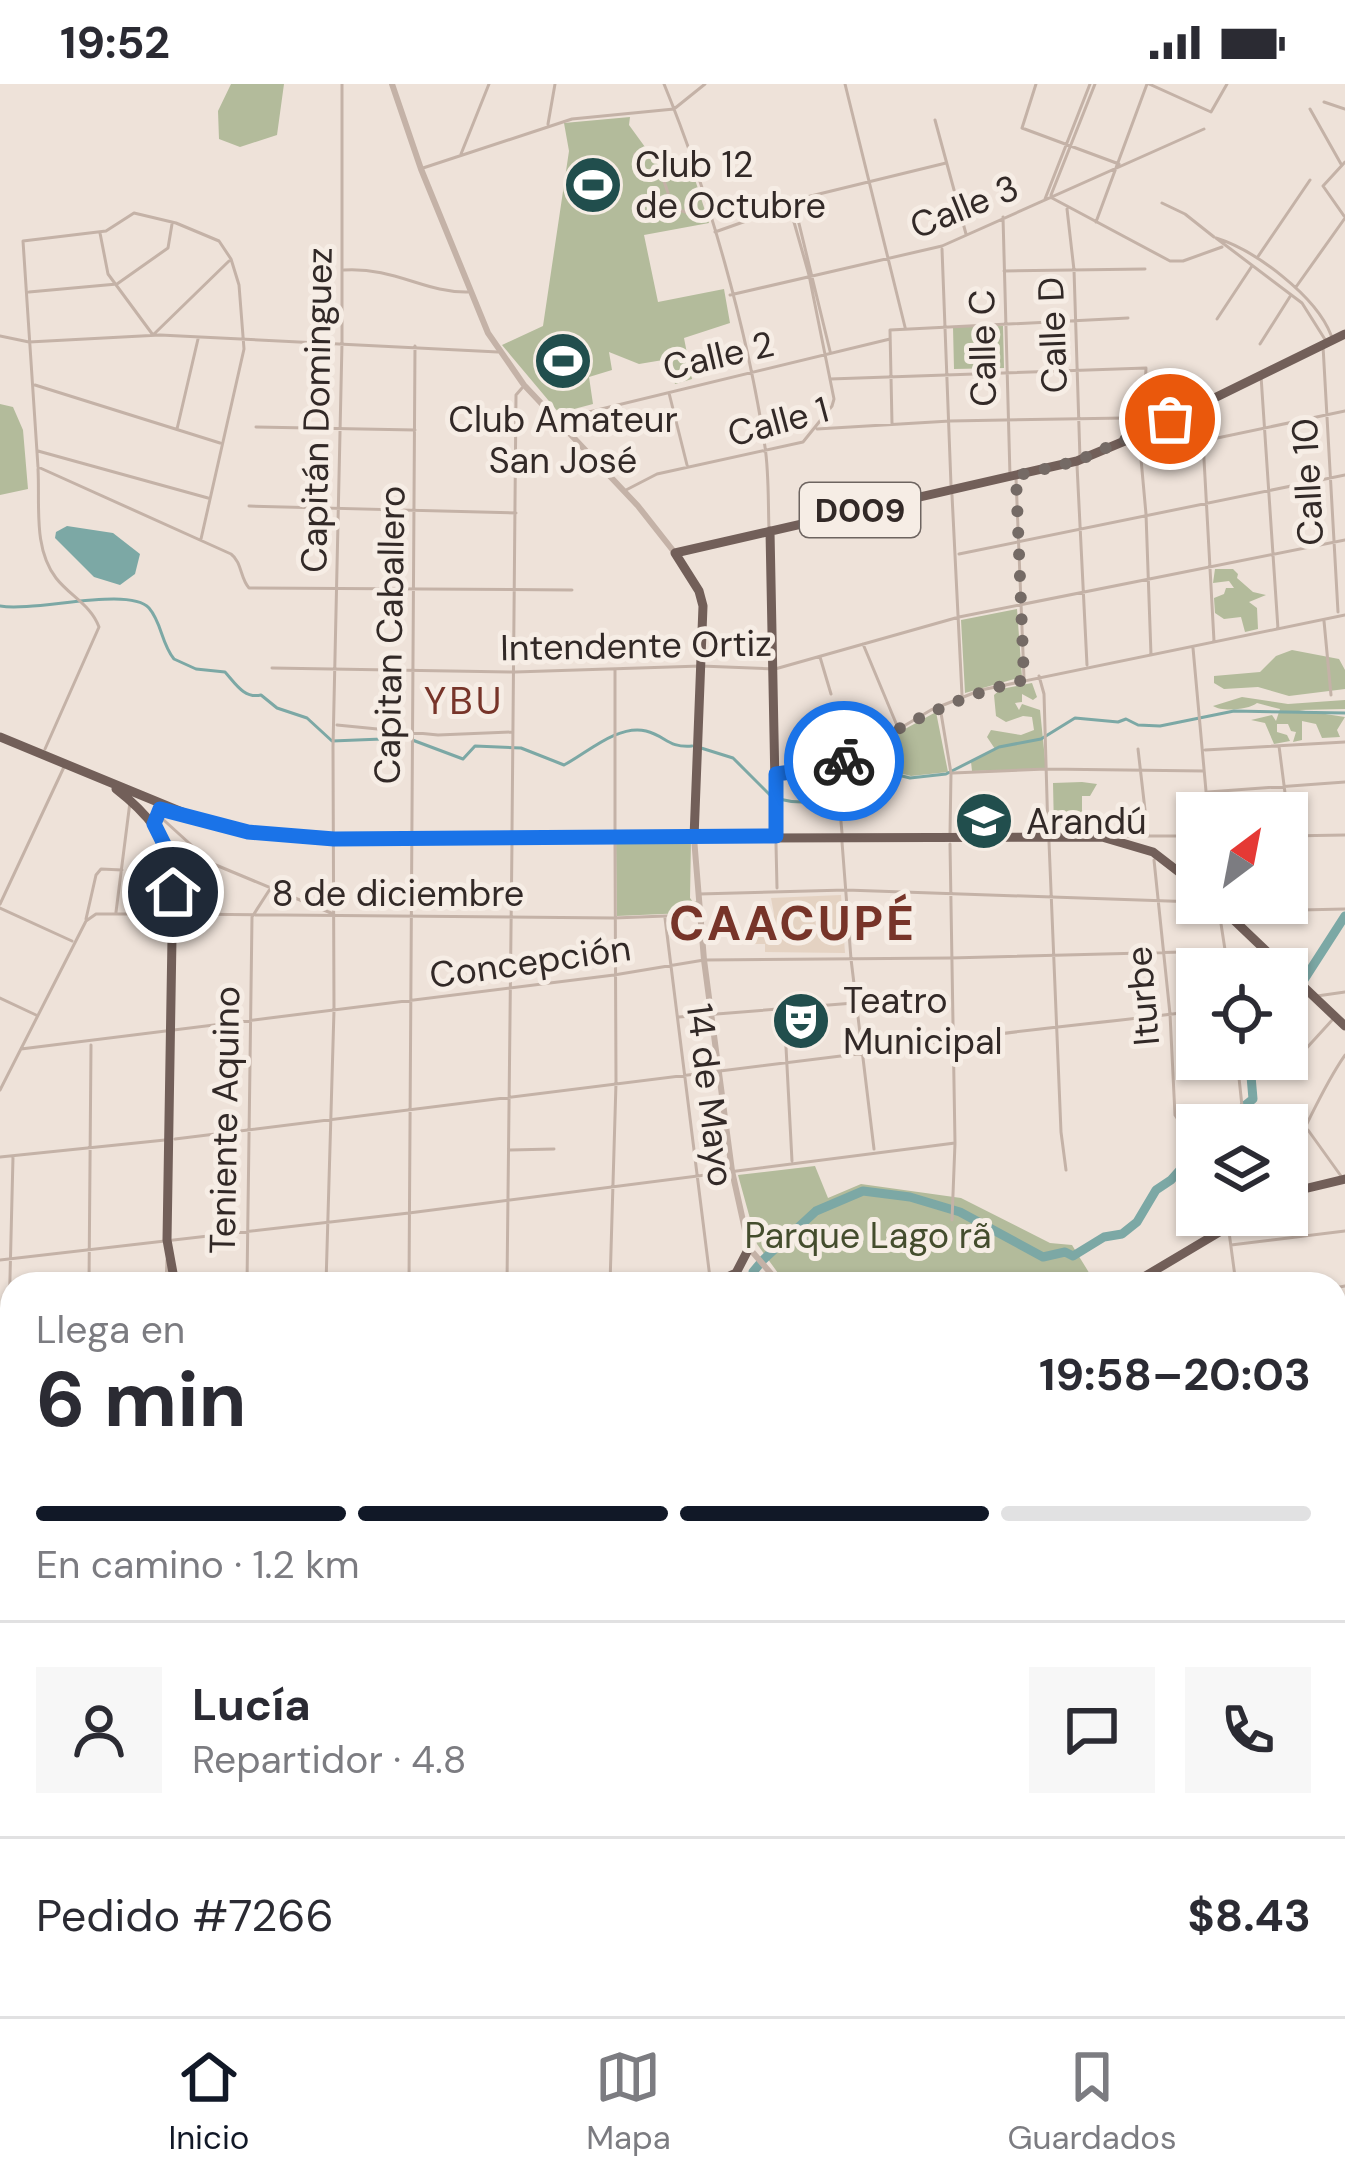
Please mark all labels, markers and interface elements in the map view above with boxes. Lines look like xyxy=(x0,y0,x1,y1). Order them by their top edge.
text: 19:52 xyxy=(60,13,170,72)
place label: Club 12 de Octubre xyxy=(635,141,826,229)
sports icon: Club 12 de Octubre xyxy=(562,154,624,216)
street label: Calle 3 xyxy=(903,164,1025,249)
street label: Capitán Dominguez xyxy=(290,247,343,573)
street label: Calle D xyxy=(1027,276,1078,394)
street label: Calle C xyxy=(958,289,1007,407)
street label: Calle 2 xyxy=(658,320,778,391)
sports icon: Club Amateur San José xyxy=(532,330,594,392)
pin xyxy=(1119,368,1221,470)
street label: Calle 1 xyxy=(722,385,834,457)
icon: bag xyxy=(1137,386,1203,452)
place label: Club Amateur San José xyxy=(448,396,678,484)
street label: Calle 10 xyxy=(1281,417,1334,547)
road number: D009 xyxy=(800,483,920,537)
street label: Capitan Caballero xyxy=(363,485,416,785)
street label: Intendente Ortiz xyxy=(500,620,772,671)
district label: YBU xyxy=(424,675,504,726)
courier xyxy=(784,701,904,821)
icon: bike xyxy=(811,728,877,794)
school or university icon: Arandú xyxy=(953,790,1015,852)
north arrow xyxy=(1176,792,1308,924)
map controls xyxy=(1176,792,1308,1236)
place label: Arandú xyxy=(1026,798,1147,845)
pin xyxy=(122,841,224,943)
icon: home xyxy=(140,859,206,925)
street label: 8 de diciembre xyxy=(272,870,524,917)
district label: CAACUPÉ xyxy=(669,892,917,955)
street label: Concepción xyxy=(426,924,634,999)
street label: Iturbe xyxy=(1115,944,1170,1048)
button: locate xyxy=(1176,948,1308,1080)
place label: Teatro Municipal xyxy=(843,977,1003,1065)
street label: Teniente Aquino xyxy=(199,985,250,1255)
theatre icon: Teatro Municipal xyxy=(770,990,832,1052)
street label: 14 de Mayo xyxy=(676,1001,745,1189)
button: layers xyxy=(1176,1104,1308,1236)
park label: Parque Lago rã xyxy=(744,1212,992,1259)
text: Llega en xyxy=(36,1304,185,1355)
text: 19:58–20:03 xyxy=(1039,1345,1311,1404)
text: 6 min xyxy=(36,1349,247,1450)
text: En camino · 1.2 km xyxy=(36,1539,360,1590)
button: person xyxy=(36,1667,162,1793)
button: chat xyxy=(1029,1667,1155,1793)
button: phone xyxy=(1185,1667,1311,1793)
text: Lucía xyxy=(192,1675,311,1734)
text: Repartidor · 4.8 xyxy=(192,1734,466,1785)
text: Pedido #7266 xyxy=(36,1886,334,1945)
text: $8.43 xyxy=(1188,1886,1311,1945)
tab: Inicio xyxy=(168,2044,249,2159)
tab: Mapa xyxy=(586,2044,671,2159)
tab: Guardados xyxy=(1008,2044,1177,2159)

